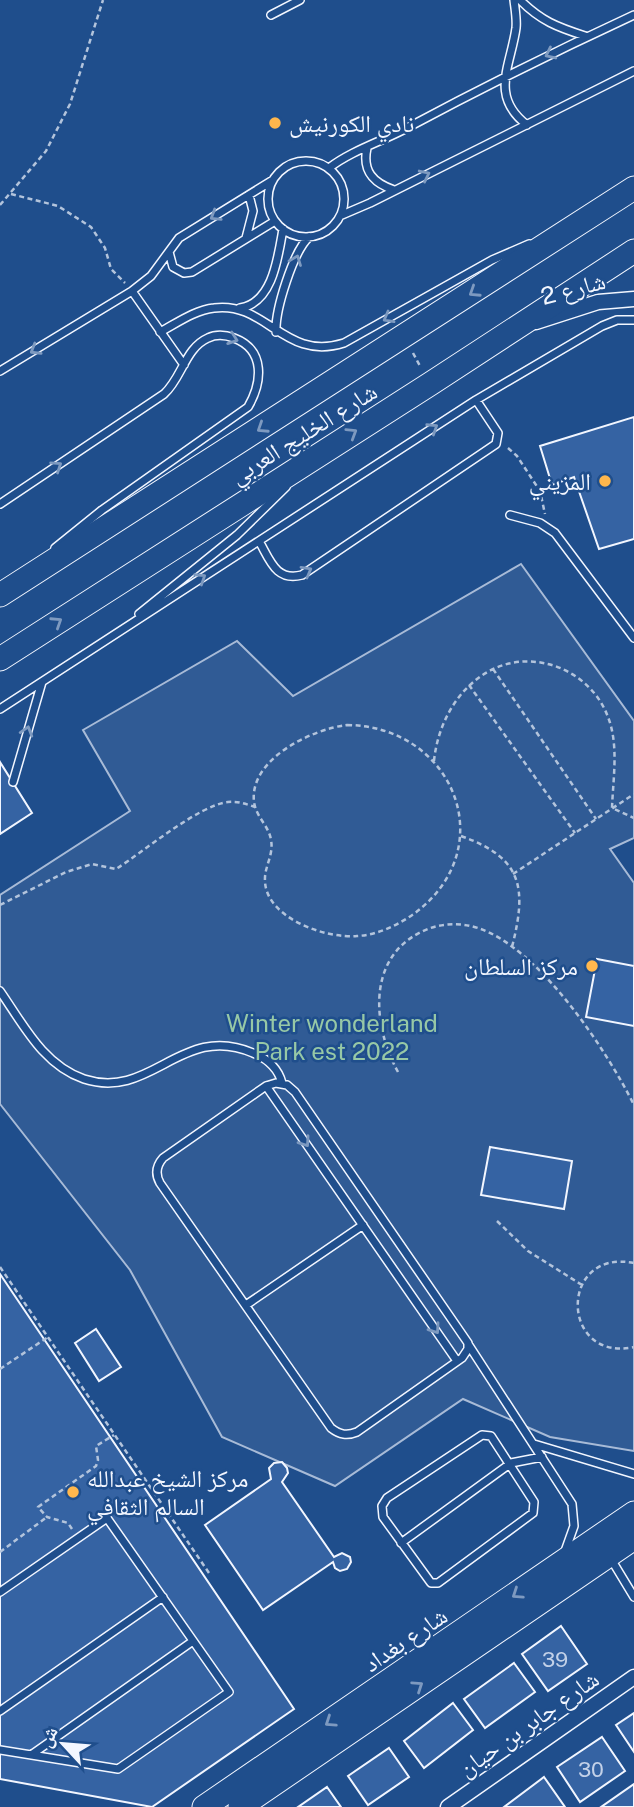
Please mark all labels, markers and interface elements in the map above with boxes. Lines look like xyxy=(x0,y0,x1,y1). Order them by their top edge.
one-way arrow xyxy=(545,45,557,59)
place label: نادي الكورنيش xyxy=(289,109,414,143)
marker: نادي الكورنيش xyxy=(267,115,283,131)
one-way arrow xyxy=(418,169,430,183)
one-way arrow xyxy=(210,207,223,220)
one-way arrow xyxy=(287,254,301,266)
street label: شارع 2 xyxy=(538,266,609,312)
one-way arrow xyxy=(469,284,482,296)
one-way arrow xyxy=(383,310,396,323)
one-way arrow xyxy=(226,331,238,345)
one-way arrow xyxy=(29,341,42,354)
street label: شارع الخليج العربي xyxy=(224,377,385,495)
one-way arrow xyxy=(257,420,270,432)
one-way arrow xyxy=(426,423,439,436)
one-way arrow xyxy=(345,429,358,442)
one-way arrow xyxy=(49,461,62,474)
place label: المزيني xyxy=(529,467,591,501)
marker: المزيني xyxy=(597,473,613,489)
one-way arrow xyxy=(299,566,312,579)
one-way arrow xyxy=(193,574,206,587)
one-way arrow xyxy=(50,617,63,630)
one-way arrow xyxy=(19,726,34,738)
place label: مركز السلطان xyxy=(464,952,578,981)
marker: مركز السلطان xyxy=(584,958,600,974)
park label: Winter wonderland Park est 2022 xyxy=(226,1009,438,1065)
one-way arrow xyxy=(297,1134,309,1147)
one-way arrow xyxy=(427,1321,439,1334)
place label: مركز الشيخ عبدالله السالم الثقافي xyxy=(87,1464,248,1526)
marker: مركز الشيخ عبدالله السالم الثقافي xyxy=(65,1484,81,1500)
one-way arrow xyxy=(512,1585,525,1598)
street label: شارع بغداد xyxy=(358,1601,453,1679)
house number: 39 xyxy=(542,1647,568,1672)
street label: شارع جابر بن حيان xyxy=(452,1664,605,1784)
one-way arrow xyxy=(410,1681,423,1694)
north arrow xyxy=(28,1709,98,1779)
one-way arrow xyxy=(324,1714,337,1727)
text: ش xyxy=(33,1723,63,1751)
house number: 30 xyxy=(578,1757,604,1782)

